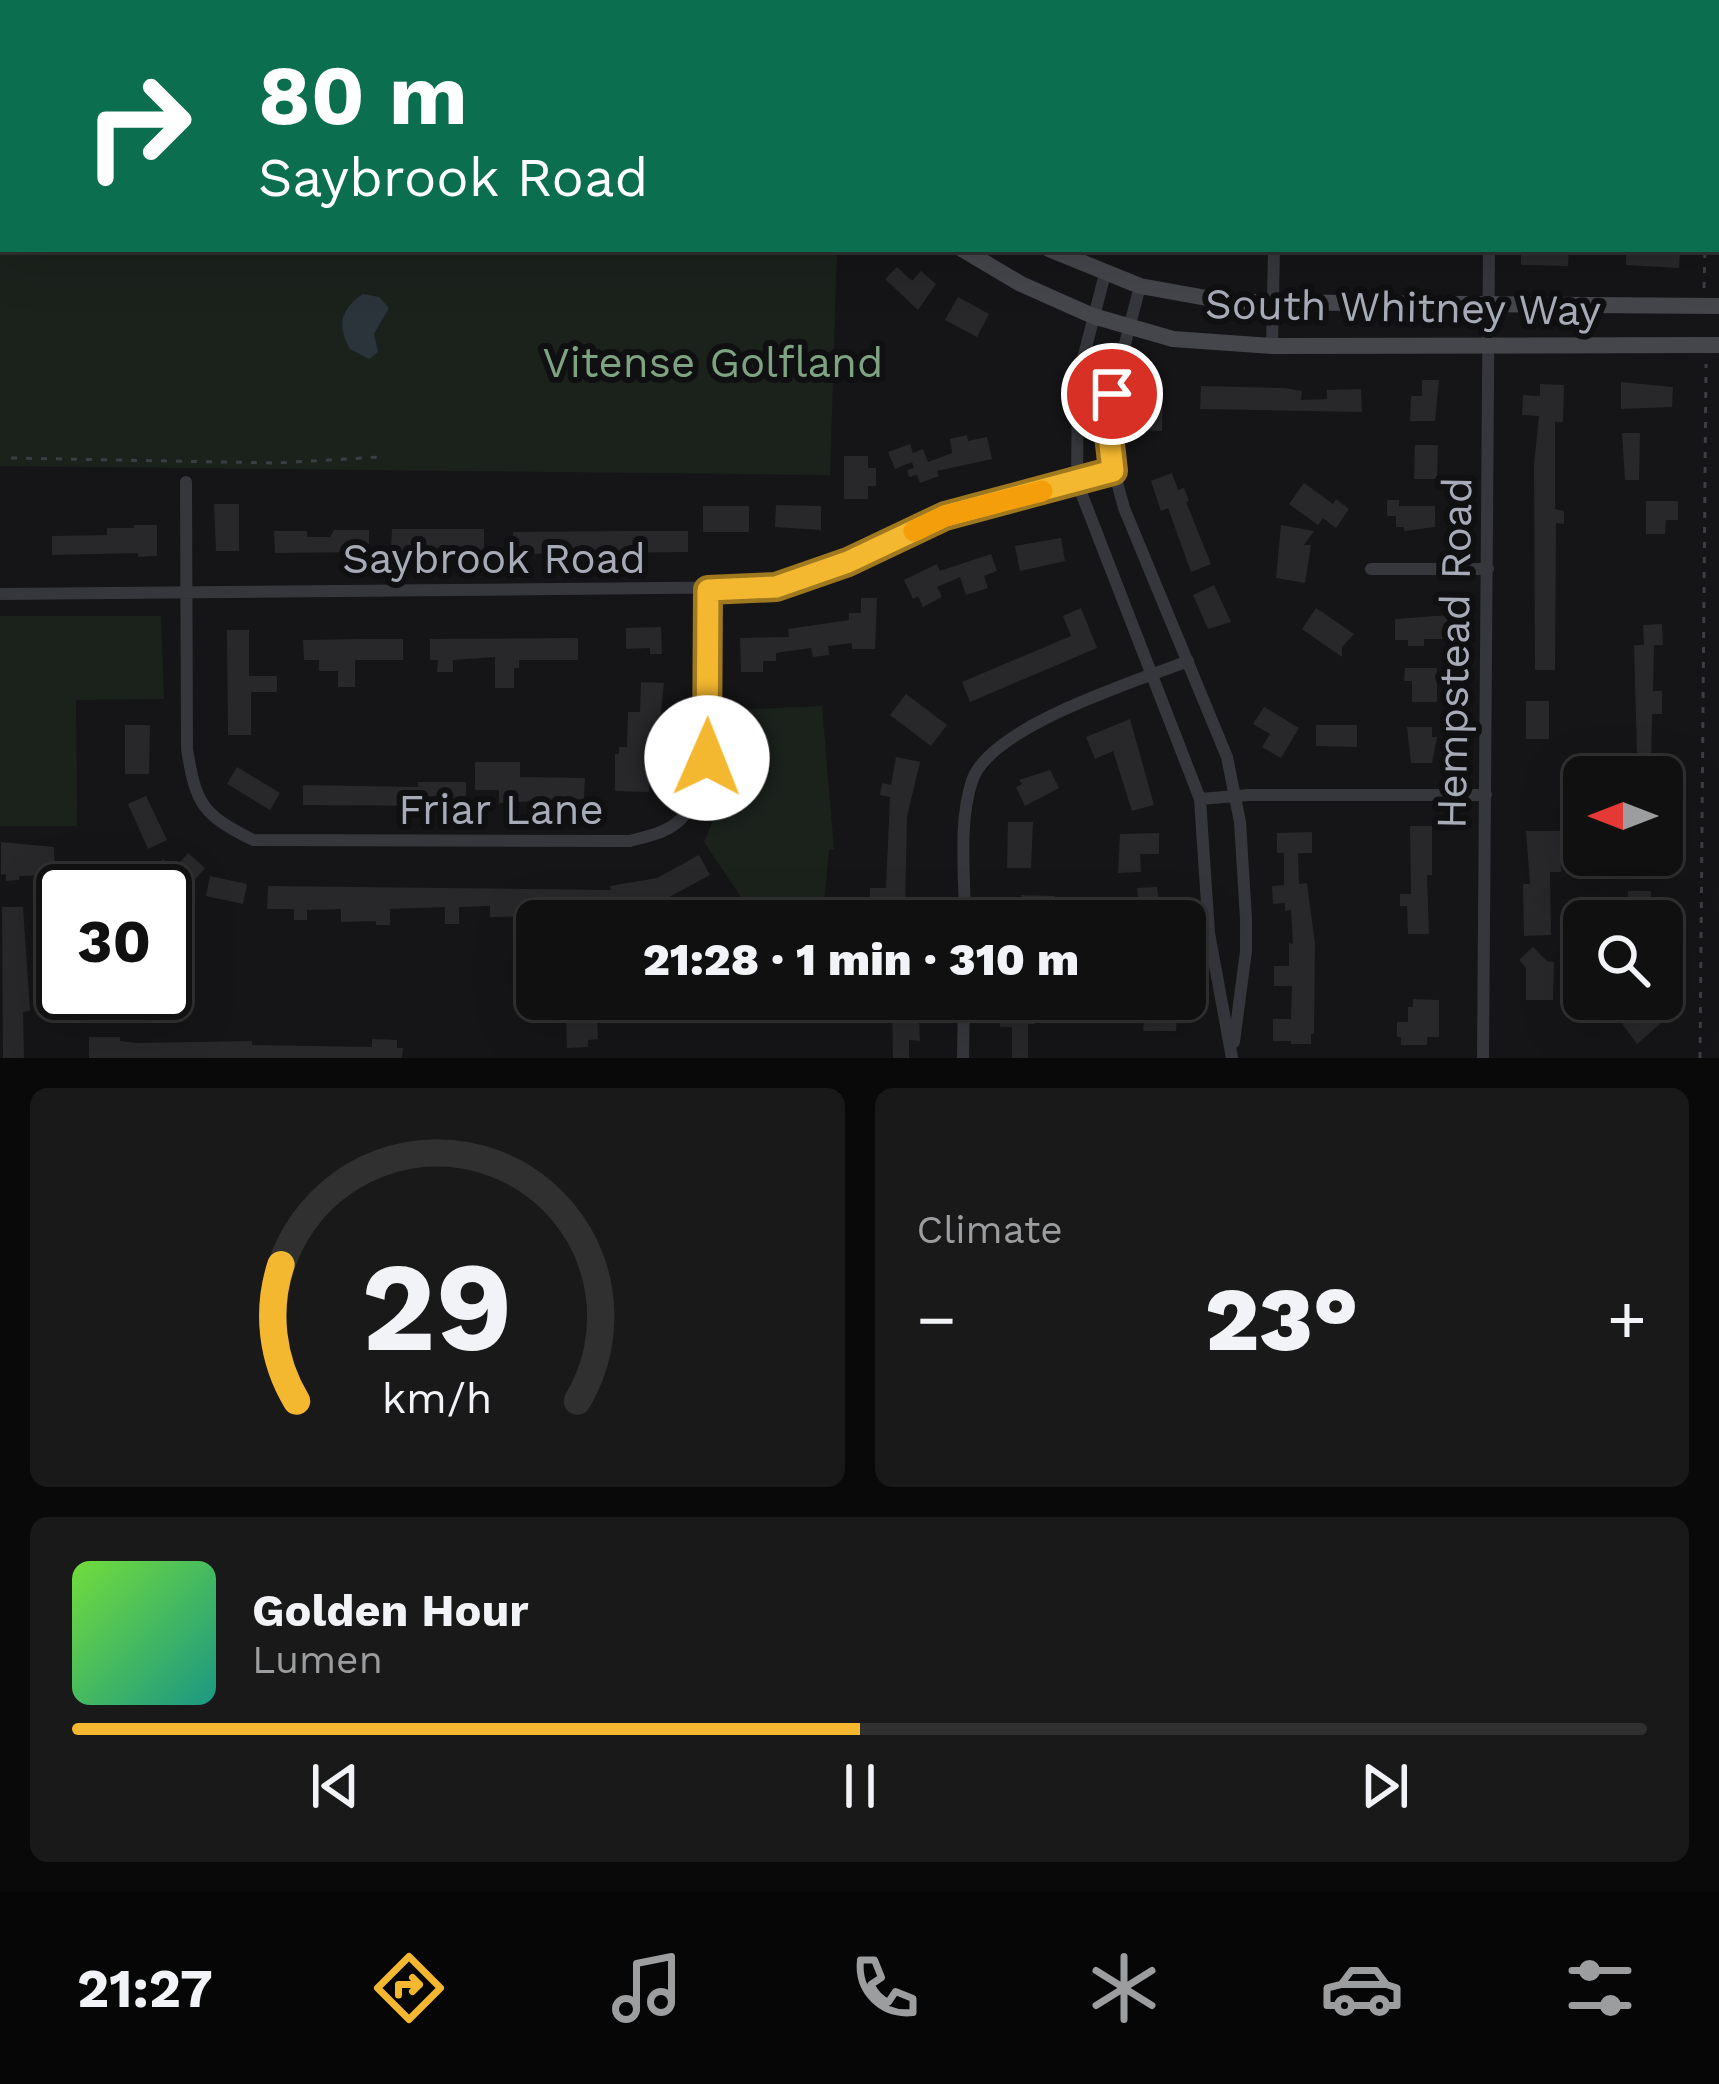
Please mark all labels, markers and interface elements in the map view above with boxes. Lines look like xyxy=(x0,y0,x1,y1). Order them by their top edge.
text: 80 m xyxy=(258,46,468,144)
icon: right xyxy=(60,48,216,204)
text: Saybrook Road xyxy=(258,146,648,209)
street label: South Whitney Way xyxy=(1205,279,1602,335)
park label: Vitense Golfland xyxy=(543,338,883,387)
pin xyxy=(1061,343,1163,445)
icon: arrive xyxy=(1079,361,1145,427)
street label: Hempstead Road xyxy=(1426,477,1482,829)
street label: Saybrook Road xyxy=(342,534,646,583)
position arrow xyxy=(644,695,770,821)
north arrow xyxy=(1563,756,1683,876)
map controls xyxy=(1563,756,1683,1020)
street label: Friar Lane xyxy=(398,785,604,834)
speed limit sign: 30 xyxy=(36,864,192,1020)
button: search xyxy=(1563,900,1683,1020)
text: 21:28 · 1 min · 310 m xyxy=(643,933,1079,986)
text: Climate xyxy=(917,1207,1063,1252)
text: 29 xyxy=(362,1234,513,1380)
text: 23° xyxy=(1205,1266,1359,1372)
text: − xyxy=(917,1281,956,1358)
text: + xyxy=(1607,1281,1647,1358)
text: km/h xyxy=(382,1372,492,1422)
text: Golden Hour xyxy=(252,1584,529,1637)
text: Lumen xyxy=(252,1637,383,1682)
icon: previous xyxy=(302,1753,368,1819)
icon: pause xyxy=(827,1753,893,1819)
icon: next xyxy=(1352,1753,1418,1819)
icon: directions xyxy=(367,1946,451,2030)
icon: music xyxy=(605,1946,689,2030)
icon: phone xyxy=(843,1946,927,2030)
icon: climate xyxy=(1082,1946,1166,2030)
icon: car xyxy=(1320,1946,1404,2030)
icon: filters xyxy=(1558,1946,1642,2030)
text: 21:27 xyxy=(77,1957,213,2020)

